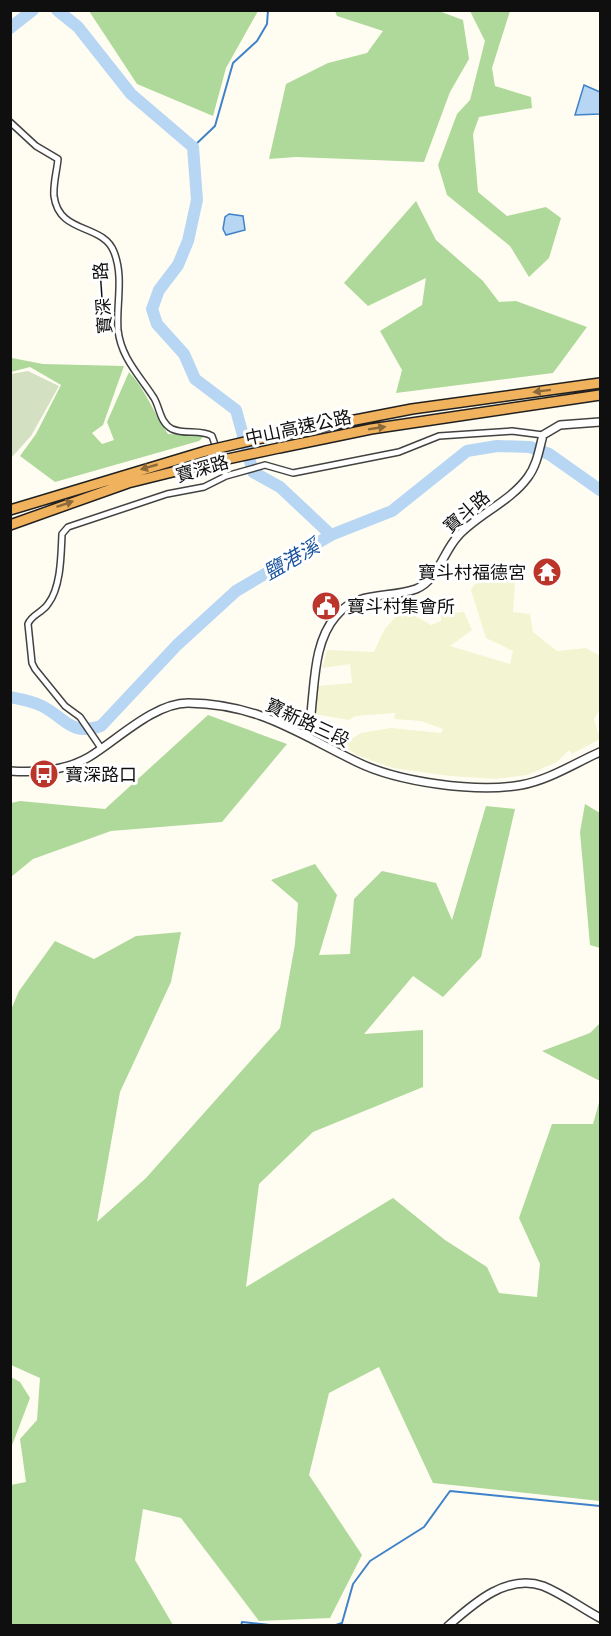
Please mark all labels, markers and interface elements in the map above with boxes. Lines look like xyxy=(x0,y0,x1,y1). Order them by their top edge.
street label: 寶深一路 xyxy=(88,261,116,335)
one-way arrow xyxy=(533,386,552,395)
street label: 中山高速公路 xyxy=(243,404,353,450)
one-way arrow xyxy=(368,423,387,432)
street label: 寶深路 xyxy=(173,449,231,487)
one-way arrow xyxy=(140,463,158,472)
street label: 寶斗路 xyxy=(438,484,494,538)
one-way arrow xyxy=(56,499,74,509)
water label: 鹽港溪 xyxy=(258,531,326,586)
temple icon: 寶斗村福德宮 xyxy=(531,556,563,588)
place label: 寶斗村福德宮 xyxy=(418,560,526,584)
public building icon: 寶斗村集會所 xyxy=(310,590,342,622)
place label: 寶斗村集會所 xyxy=(347,594,455,618)
street label: 寶新路三段 xyxy=(262,692,354,752)
bus stop icon: 寶深路口 xyxy=(28,758,60,790)
place label: 寶深路口 xyxy=(65,762,137,786)

